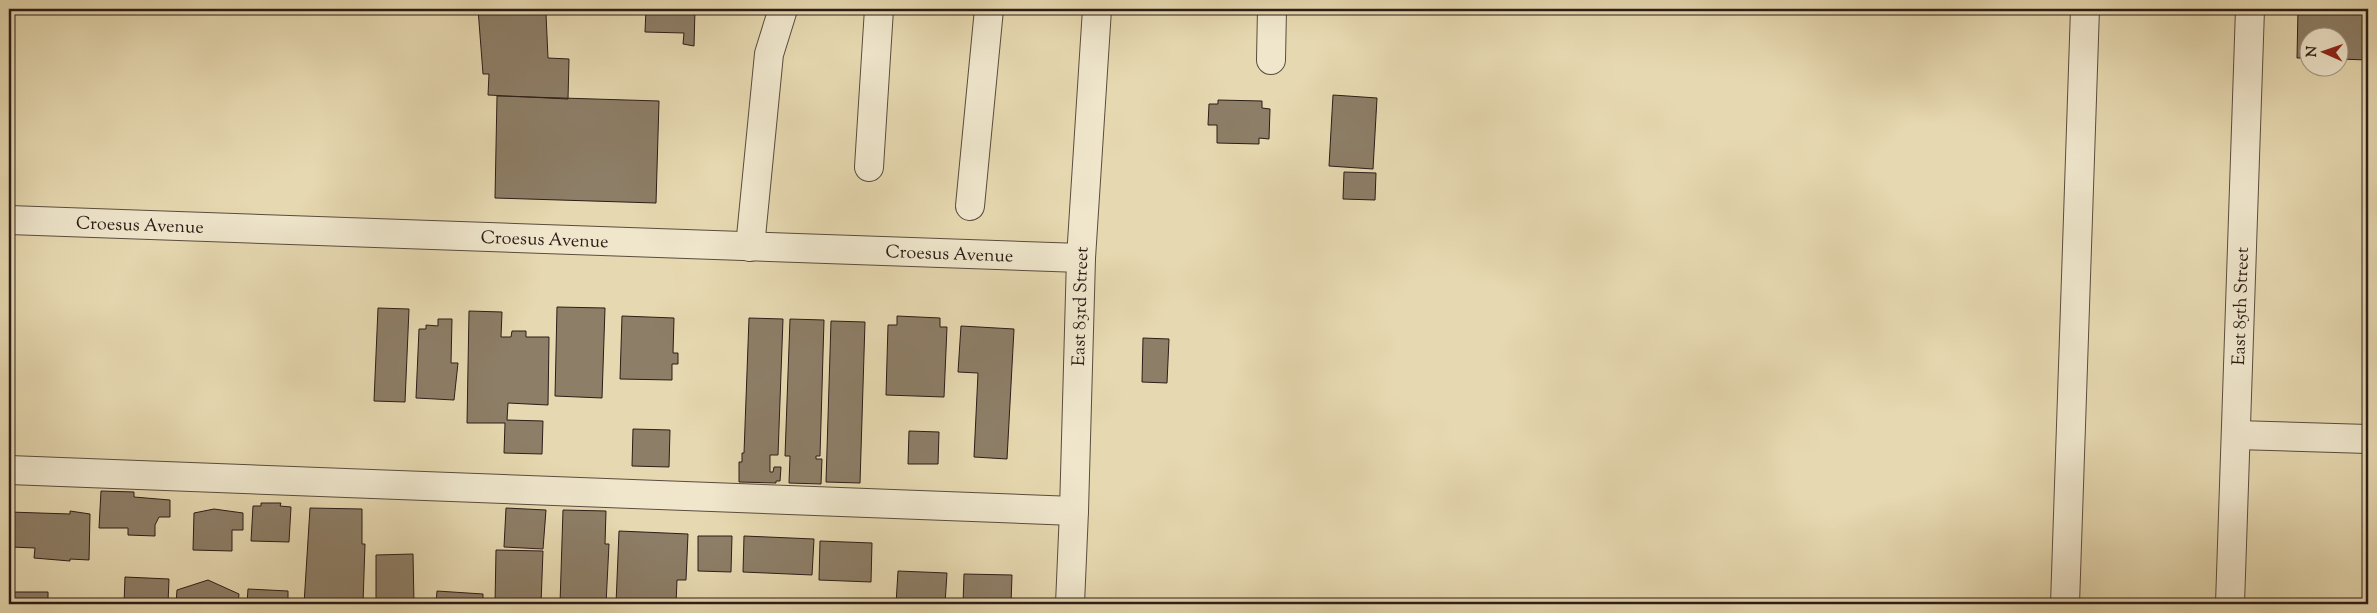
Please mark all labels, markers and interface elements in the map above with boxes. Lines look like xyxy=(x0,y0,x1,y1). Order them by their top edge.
north arrow xyxy=(2300,28,2350,78)
text: N xyxy=(2303,46,2323,58)
street label: Croesus Avenue xyxy=(76,211,204,242)
street label: Croesus Avenue xyxy=(480,226,609,256)
street label: Croesus Avenue xyxy=(885,240,1014,271)
street label: East 83rd Street xyxy=(1067,246,1097,366)
street label: East 85th Street xyxy=(2227,247,2257,366)

